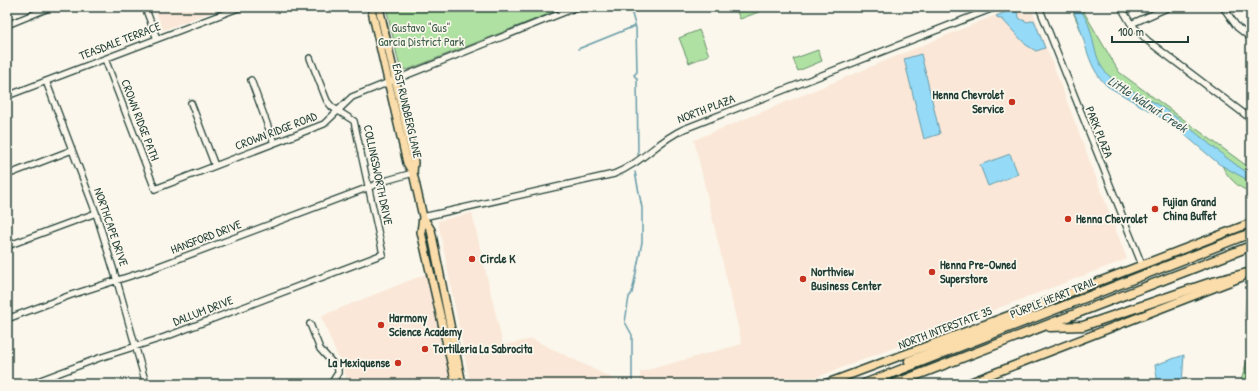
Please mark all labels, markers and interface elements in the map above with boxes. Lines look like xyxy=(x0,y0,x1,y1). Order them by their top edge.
street label: TEASDALE TERRACE xyxy=(77,17,164,64)
scale bar xyxy=(1112,18,1188,44)
park label: Gustavo "Gus" Garcia District Park xyxy=(378,19,464,50)
text: 100 m xyxy=(1118,23,1144,40)
street label: EAST RUNDBERG LANE xyxy=(388,62,427,161)
water label: Little Walnut Creek xyxy=(1105,72,1193,137)
street label: CROWN RIDGE PATH xyxy=(117,77,164,163)
place label: Henna Chevrolet Service xyxy=(933,86,1005,117)
street label: NORTH PLAZA xyxy=(675,90,737,127)
marker: Henna Chevrolet Service xyxy=(1007,97,1017,107)
street label: PARK PLAZA xyxy=(1081,104,1118,160)
street label: CROWN RIDGE ROAD xyxy=(232,107,320,154)
street label: COLLINGSWORTH DRIVE xyxy=(360,123,398,227)
street label: NORTHCAPE DRIVE xyxy=(90,185,133,269)
place label: Fujian Grand China Buffet xyxy=(1162,193,1217,224)
marker: Fujian Grand China Buffet xyxy=(1150,204,1160,214)
place label: Henna Chevrolet xyxy=(1076,210,1148,227)
marker: Henna Chevrolet xyxy=(1063,214,1073,224)
street label: HANSFORD DRIVE xyxy=(168,215,244,258)
place label: Circle K xyxy=(480,250,516,267)
marker: Circle K xyxy=(467,254,477,264)
place label: Henna Pre-Owned Superstore xyxy=(940,256,1016,288)
place label: Northview Business Center xyxy=(811,263,882,294)
marker: Henna Pre-Owned Superstore xyxy=(927,267,937,277)
street label: PURPLE HEART TRAIL xyxy=(1007,272,1099,322)
marker: Northview Business Center xyxy=(798,274,808,284)
street label: DALLUM DRIVE xyxy=(170,291,236,330)
street label: NORTH INTERSTATE 35 xyxy=(895,302,994,353)
place label: Harmony Science Academy xyxy=(389,309,462,341)
marker: Harmony Science Academy xyxy=(376,320,386,330)
place label: Tortilleria La Sabrocita xyxy=(432,340,533,357)
marker: Tortilleria La Sabrocita xyxy=(420,344,430,354)
place label: La Mexiquense xyxy=(328,354,390,372)
marker: La Mexiquense xyxy=(393,358,403,368)

